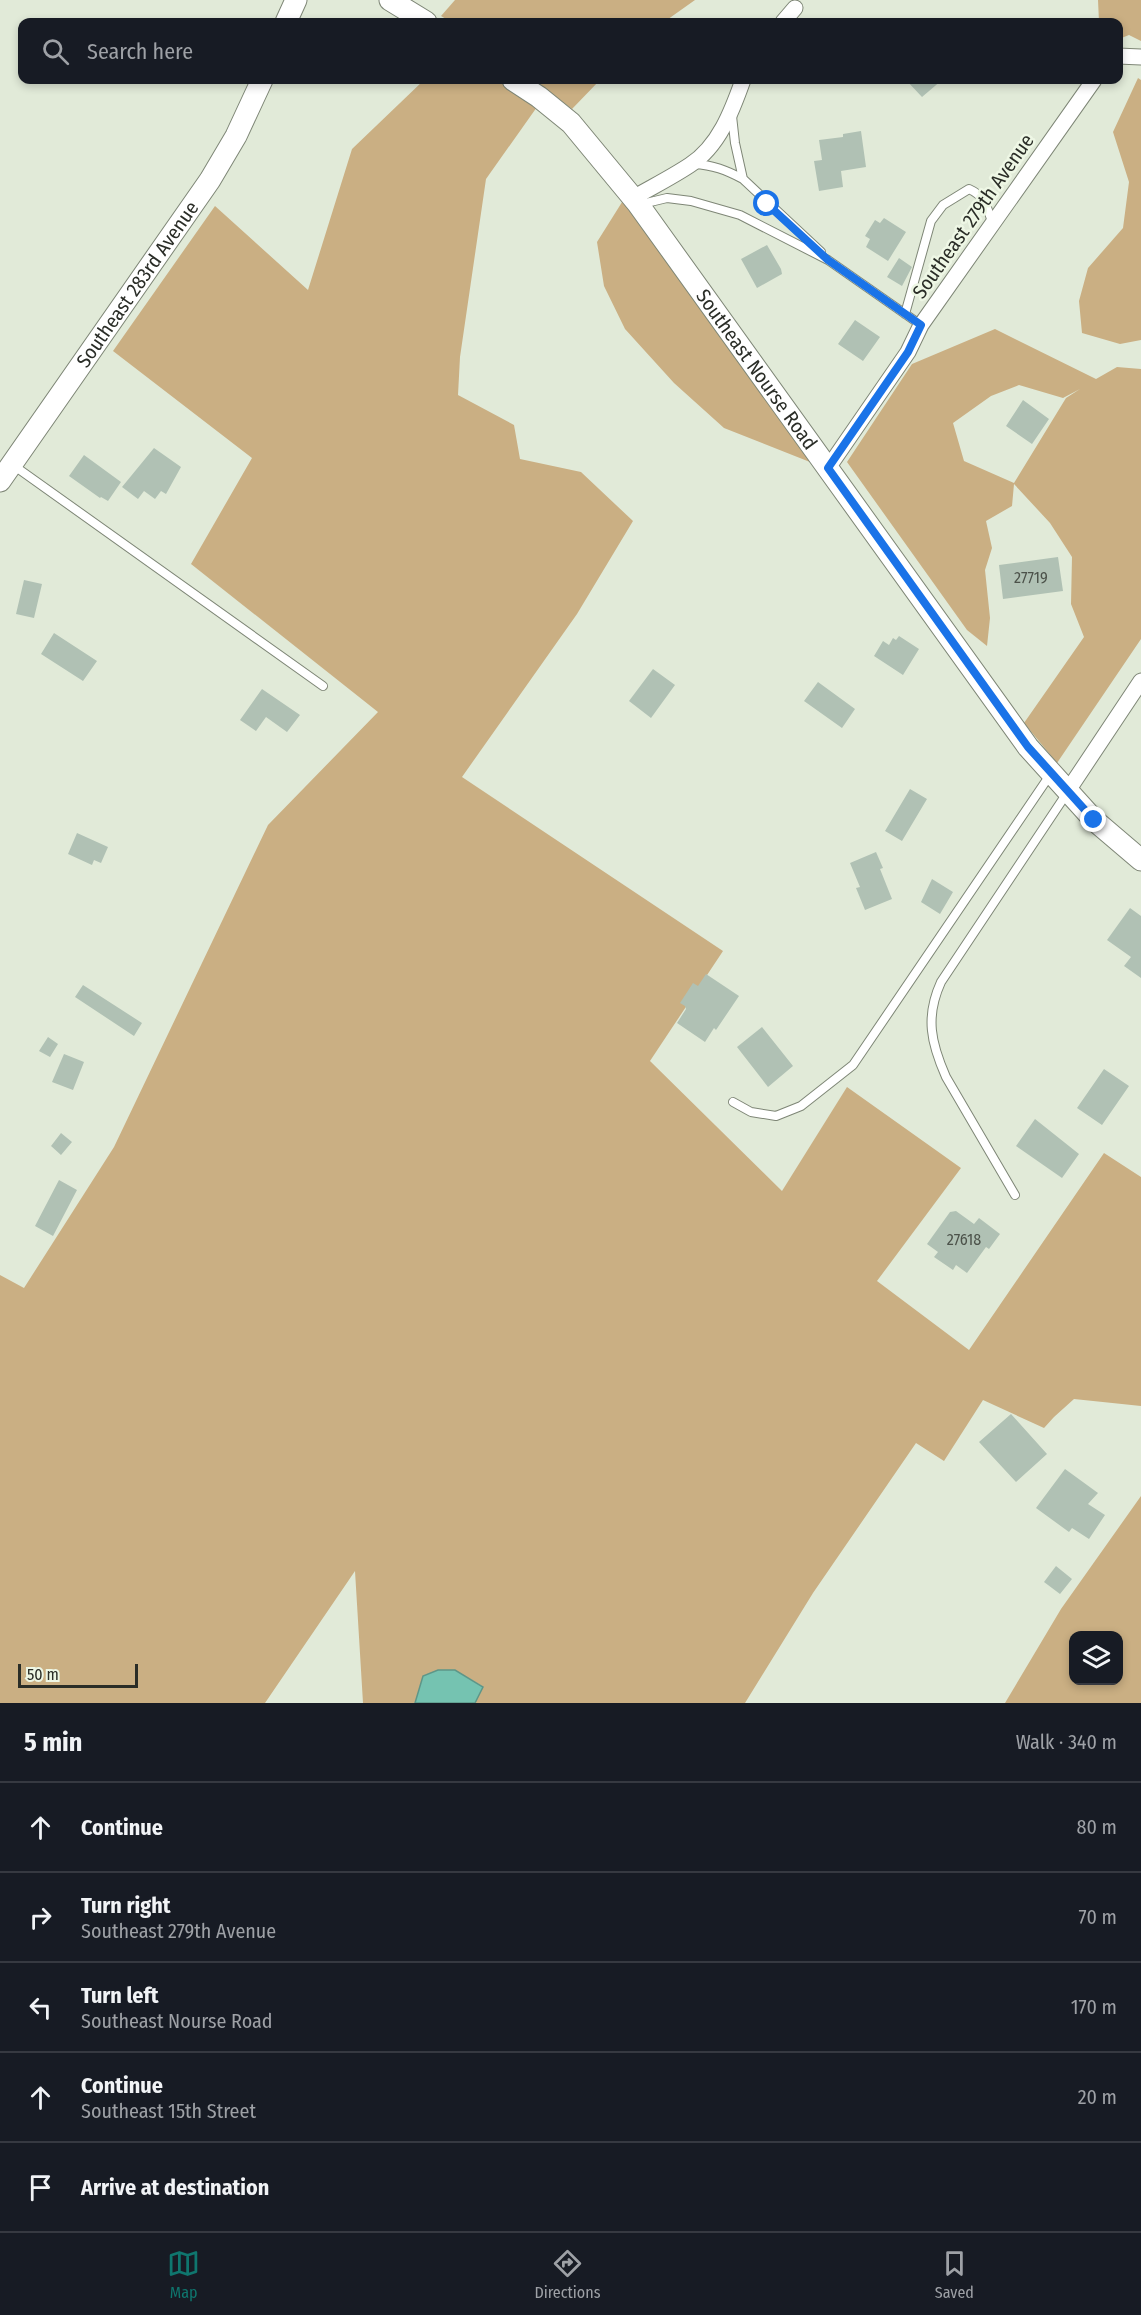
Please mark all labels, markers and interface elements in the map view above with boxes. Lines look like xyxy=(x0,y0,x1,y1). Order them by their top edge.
search box xyxy=(18,18,1123,84)
icon: search xyxy=(39,35,72,68)
text: Search here xyxy=(87,38,193,65)
street label: Southeast 279th Avenue xyxy=(907,129,1039,303)
route start xyxy=(753,190,779,216)
street label: Southeast 283rd Avenue xyxy=(71,196,204,372)
street label: Southeast Nourse Road xyxy=(691,285,822,454)
house number: 27719 xyxy=(1014,568,1048,587)
route end xyxy=(1080,806,1106,832)
house number: 27618 xyxy=(947,1230,981,1249)
map controls xyxy=(1069,1631,1123,1685)
button: layers xyxy=(1069,1631,1123,1685)
scale bar xyxy=(18,1661,138,1688)
text: 50 m xyxy=(27,1665,59,1684)
text: 5 min xyxy=(24,1727,82,1758)
text: Walk · 340 m xyxy=(1016,1730,1117,1754)
icon: ahead xyxy=(24,1811,57,1844)
text: Continue xyxy=(81,1814,163,1841)
text: 80 m xyxy=(1077,1815,1117,1839)
text: Turn right xyxy=(81,1892,170,1919)
icon: right xyxy=(24,1901,57,1934)
text: 70 m xyxy=(1079,1905,1117,1929)
text: Southeast 279th Avenue xyxy=(81,1919,276,1943)
text: Turn left xyxy=(81,1982,159,2009)
icon: left xyxy=(24,1991,57,2024)
text: 170 m xyxy=(1071,1995,1117,2019)
text: Southeast Nourse Road xyxy=(81,2009,273,2033)
text: Continue xyxy=(81,2072,163,2099)
icon: ahead xyxy=(24,2081,57,2114)
text: 20 m xyxy=(1078,2085,1117,2109)
text: Southeast 15th Street xyxy=(81,2099,256,2123)
icon: arrive xyxy=(24,2171,57,2204)
text: Arrive at destination xyxy=(81,2174,269,2201)
tab: Map xyxy=(167,2247,200,2302)
tab: Directions xyxy=(534,2247,601,2302)
tab: Saved xyxy=(935,2247,974,2302)

